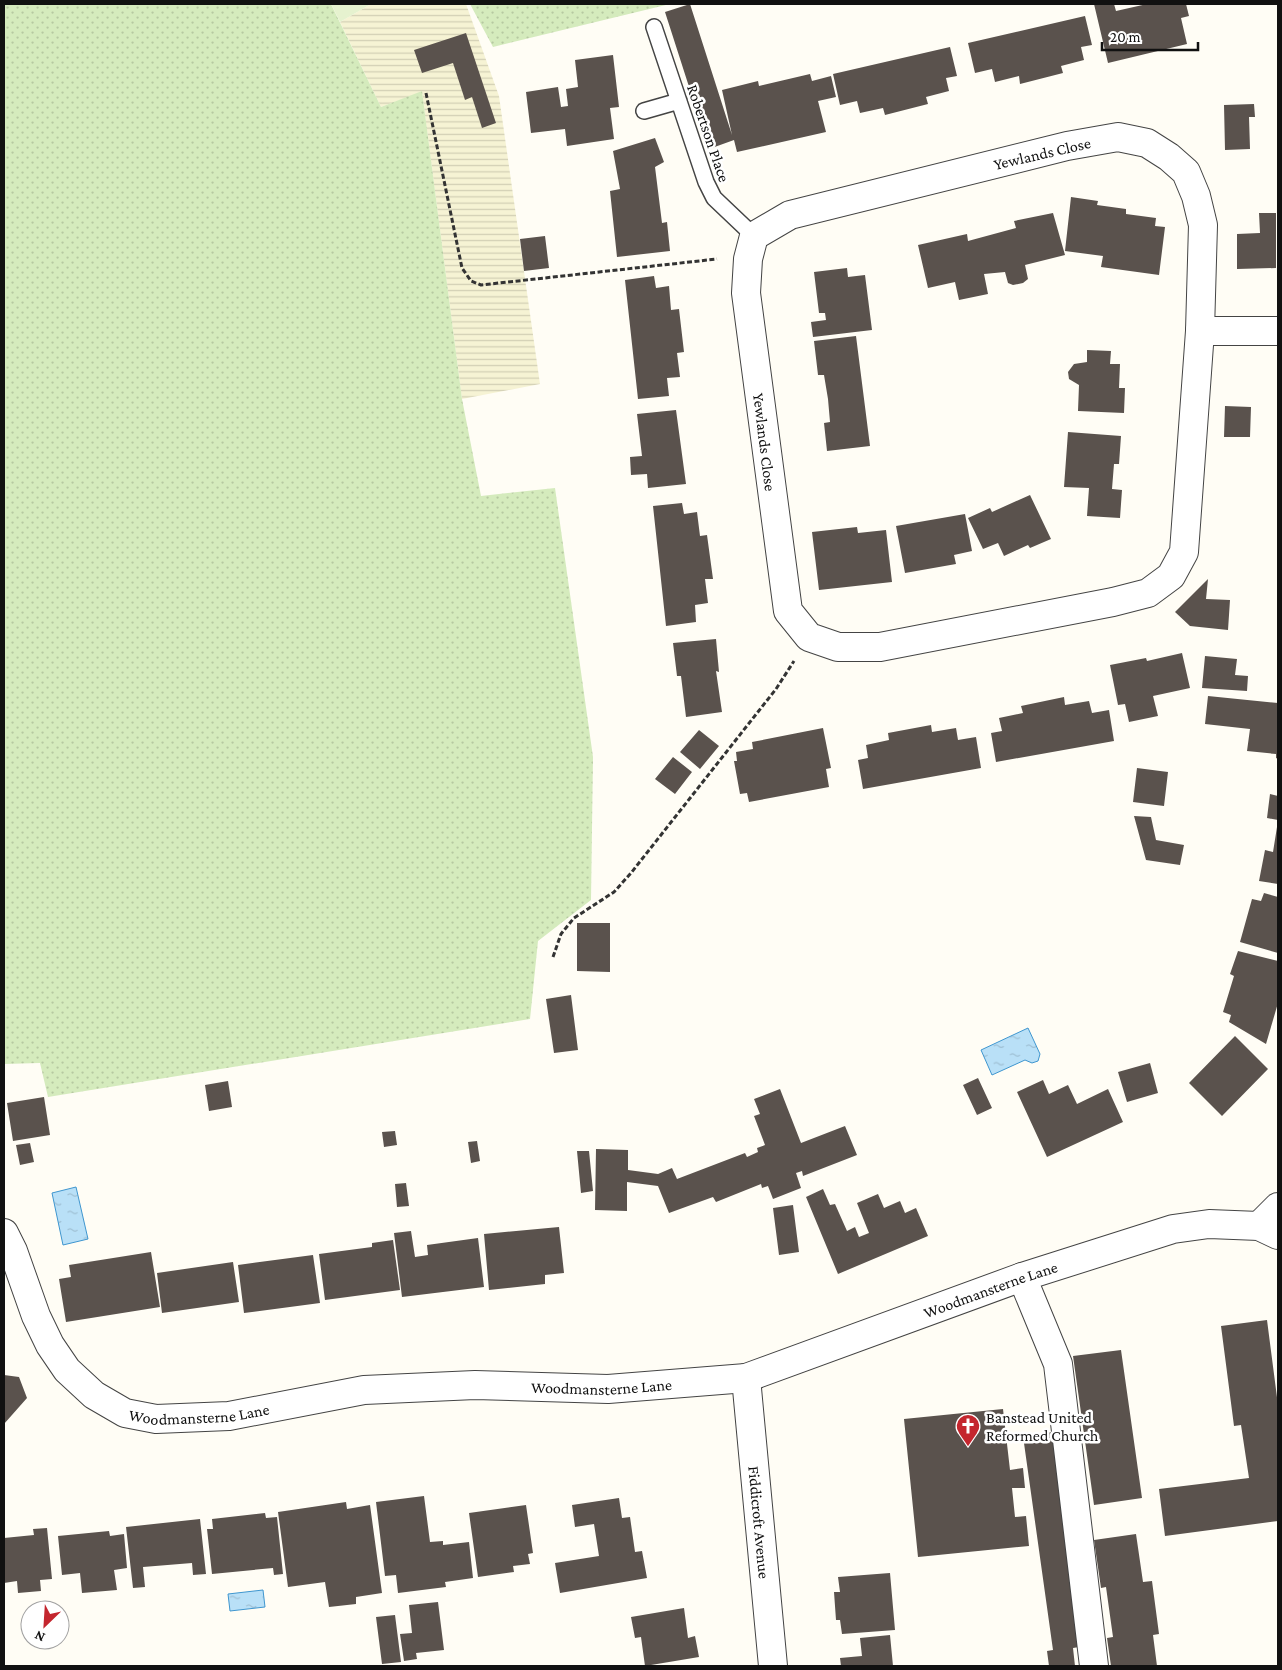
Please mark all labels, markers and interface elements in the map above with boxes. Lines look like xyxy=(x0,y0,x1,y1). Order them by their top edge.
scale bar xyxy=(1102,20,1198,52)
text: 20 m xyxy=(1110,29,1141,45)
street label: Robertson Place xyxy=(684,82,733,184)
street label: Yewlands Close xyxy=(992,134,1092,173)
street label: Yewlands Close xyxy=(750,392,779,492)
street label: Woodmansterne Lane xyxy=(921,1258,1060,1321)
street label: Woodmansterne Lane xyxy=(531,1376,673,1398)
street label: Woodmansterne Lane xyxy=(128,1400,271,1428)
place label: Banstead United Reformed Church xyxy=(986,1409,1099,1444)
church icon: Banstead United Reformed Church xyxy=(955,1413,981,1447)
street label: Fiddicroft Avenue xyxy=(745,1465,773,1580)
north arrow xyxy=(20,1600,70,1650)
text: N xyxy=(31,1627,47,1646)

